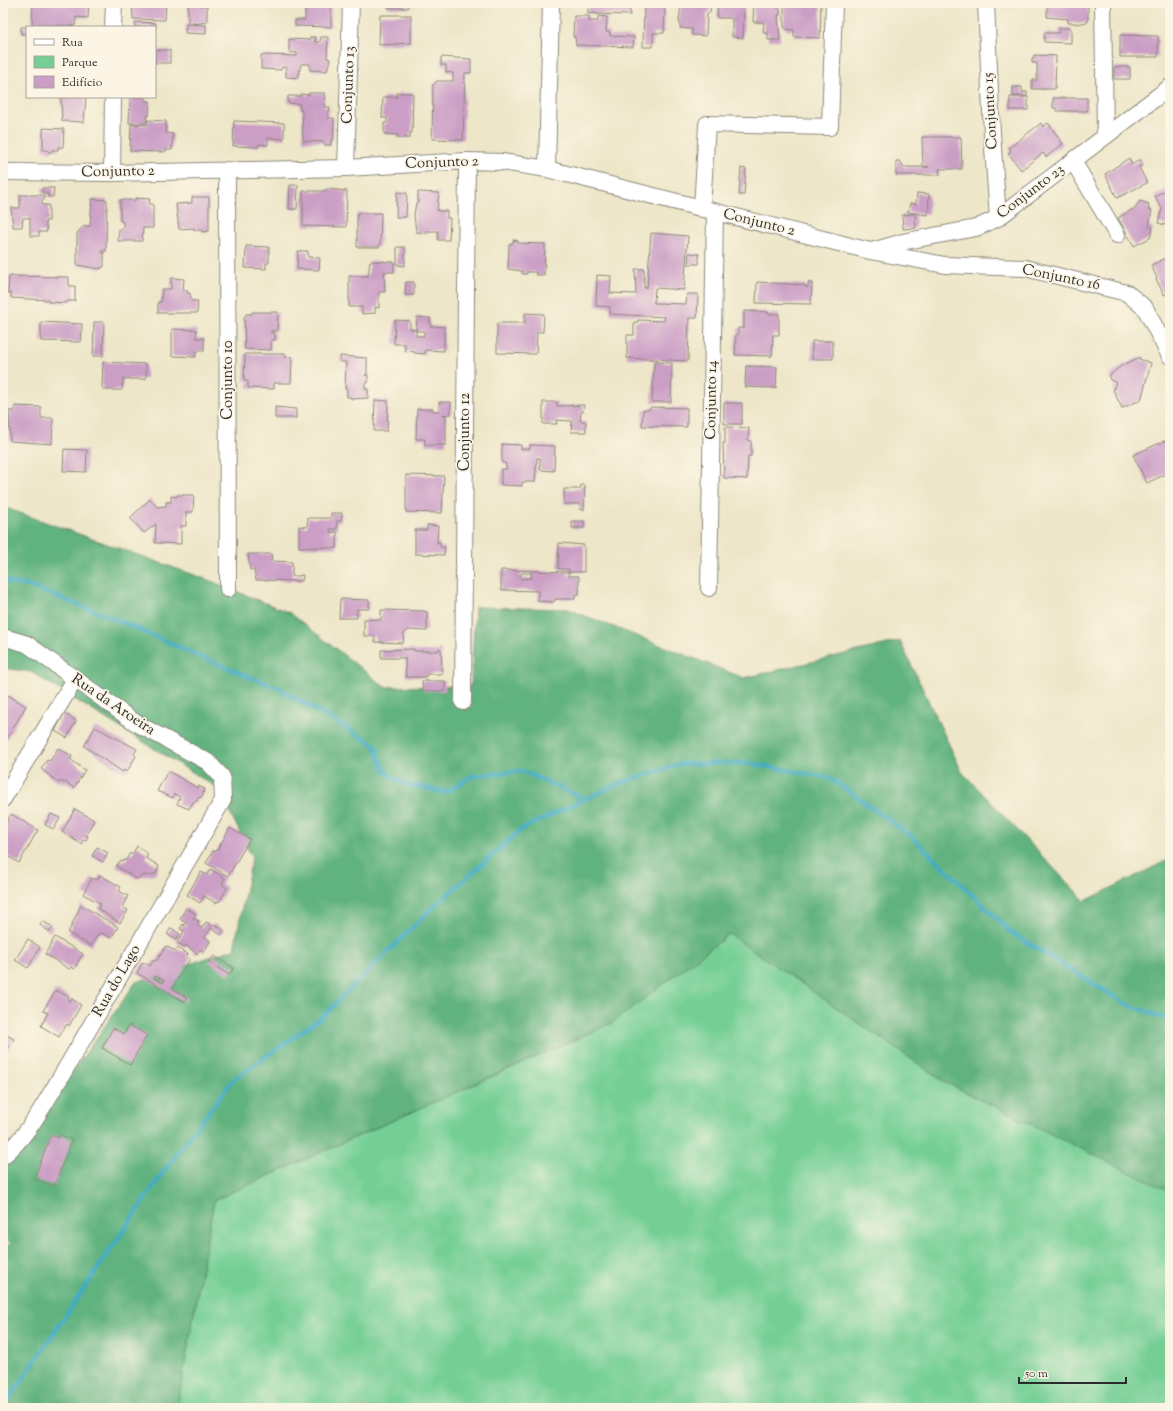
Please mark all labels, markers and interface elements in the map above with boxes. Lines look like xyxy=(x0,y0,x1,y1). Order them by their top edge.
legend xyxy=(26,26,156,98)
text: Rua xyxy=(62,34,83,52)
street label: Conjunto 13 xyxy=(337,46,361,124)
text: Parque xyxy=(62,54,98,72)
street label: Conjunto 15 xyxy=(979,72,1003,150)
text: Edifício xyxy=(62,74,103,92)
street label: Conjunto 2 xyxy=(405,151,479,175)
street label: Conjunto 23 xyxy=(993,160,1069,224)
street label: Conjunto 2 xyxy=(81,161,155,183)
street label: Conjunto 2 xyxy=(721,204,797,242)
street label: Conjunto 16 xyxy=(1020,260,1102,296)
street label: Conjunto 10 xyxy=(218,340,239,420)
street label: Conjunto 14 xyxy=(701,360,723,440)
street label: Conjunto 12 xyxy=(455,393,476,471)
street label: Rua da Aroeira xyxy=(67,669,159,741)
street label: Rua do Lago xyxy=(88,941,146,1021)
scale bar xyxy=(1019,1359,1126,1385)
text: 50 m xyxy=(1024,1365,1048,1383)

